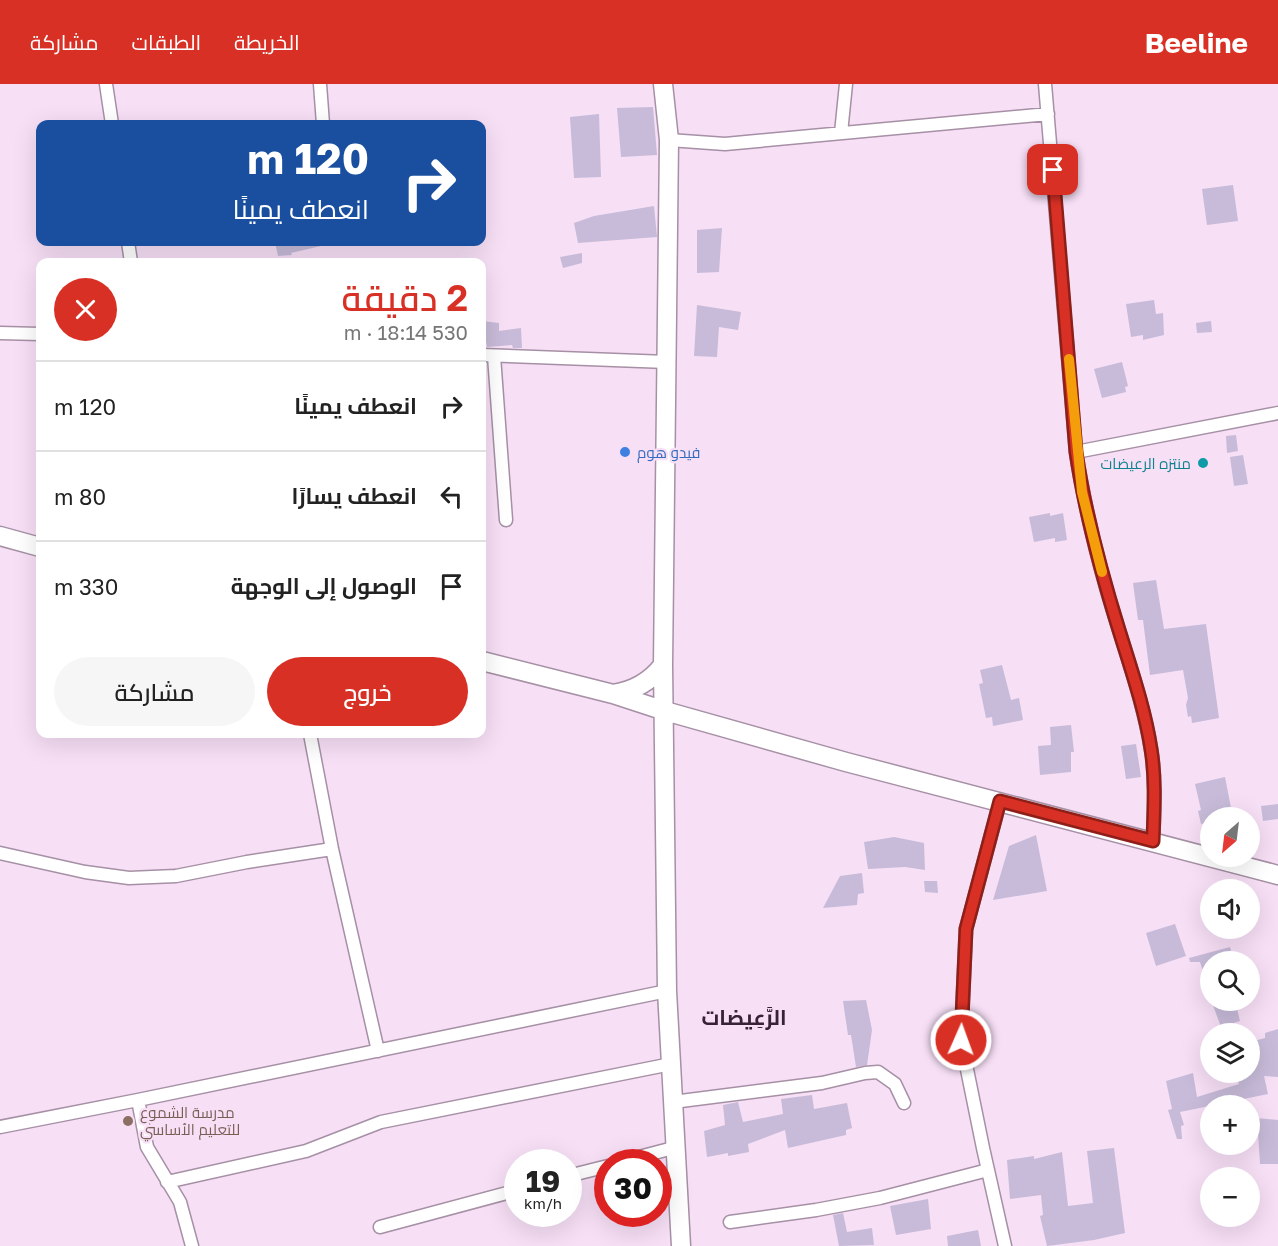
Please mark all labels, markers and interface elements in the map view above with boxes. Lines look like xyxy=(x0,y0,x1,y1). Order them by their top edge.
text: Beeline xyxy=(1145,26,1248,59)
text: مشاركة xyxy=(30,29,99,55)
text: الطبقات xyxy=(132,29,201,55)
text: الخريطة xyxy=(234,29,300,55)
text: 120 m xyxy=(247,133,369,183)
icon: right xyxy=(390,144,468,222)
pin xyxy=(1027,144,1078,195)
icon: arrive xyxy=(1036,153,1069,186)
text: انعطف يمينًا xyxy=(233,193,369,225)
text: 2 دقيقة xyxy=(342,276,468,319)
button: close xyxy=(54,278,117,341)
text: 530 m · 18:14 xyxy=(344,320,468,344)
icon: right xyxy=(435,390,468,423)
text: انعطف يمينًا xyxy=(294,392,417,419)
text: 120 m xyxy=(54,393,116,420)
place label: فيدو هوم xyxy=(637,443,700,463)
marker: فيدو هوم xyxy=(618,445,632,459)
place label: منتزه الرعيضات xyxy=(1101,454,1191,473)
marker: منتزه الرعيضات xyxy=(1196,456,1210,470)
icon: left xyxy=(435,480,468,513)
text: انعطف يسارًا xyxy=(292,482,417,509)
text: 80 m xyxy=(54,483,106,510)
icon: arrive xyxy=(435,570,468,603)
text: الوصول إلى الوجهة xyxy=(231,572,417,599)
text: 330 m xyxy=(54,573,118,600)
button: مشاركة xyxy=(54,657,255,726)
button: خروج xyxy=(267,657,468,726)
north arrow xyxy=(1200,807,1260,867)
map controls xyxy=(1200,807,1260,1227)
button: sound xyxy=(1200,879,1260,939)
button: search xyxy=(1200,951,1260,1011)
district label: الرَّعِيضات xyxy=(702,1004,786,1030)
position arrow xyxy=(929,1008,993,1072)
button: layers xyxy=(1200,1023,1260,1083)
button: + xyxy=(1200,1095,1260,1155)
place label: مدرسة الشموع للتعليم الأساسي xyxy=(140,1103,240,1142)
marker: مدرسة الشموع للتعليم الأساسي xyxy=(121,1114,135,1128)
speed limit sign: 30 xyxy=(594,1149,672,1227)
text: 19 xyxy=(526,1163,560,1199)
button: − xyxy=(1200,1167,1260,1227)
text: km/h xyxy=(524,1194,562,1212)

